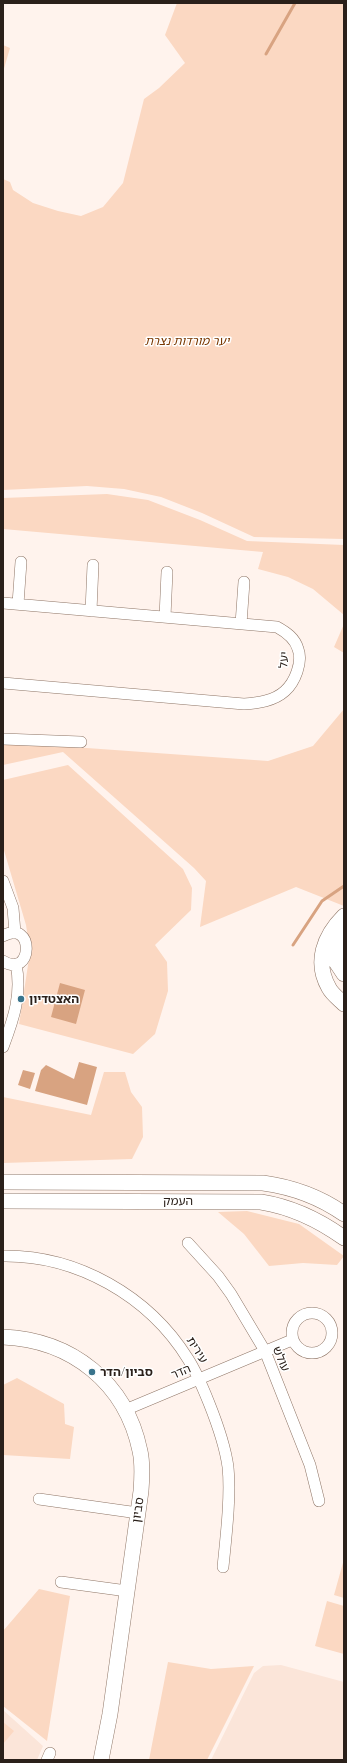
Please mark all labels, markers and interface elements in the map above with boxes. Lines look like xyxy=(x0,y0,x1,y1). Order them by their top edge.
park label: יער מורדות נצרת xyxy=(145,334,229,348)
street label: יעל xyxy=(276,651,292,669)
place label: האצטדיון xyxy=(29,992,79,1006)
marker: האצטדיון xyxy=(16,994,26,1004)
street label: העמק xyxy=(163,1194,193,1208)
street label: עירית xyxy=(183,1334,211,1366)
street label: עולש xyxy=(269,1344,293,1374)
street label: הדר xyxy=(169,1361,193,1383)
place label: סביון/הדר xyxy=(100,1365,153,1379)
marker: סביון/הדר xyxy=(87,1367,97,1377)
street label: סביון xyxy=(129,1496,147,1524)

